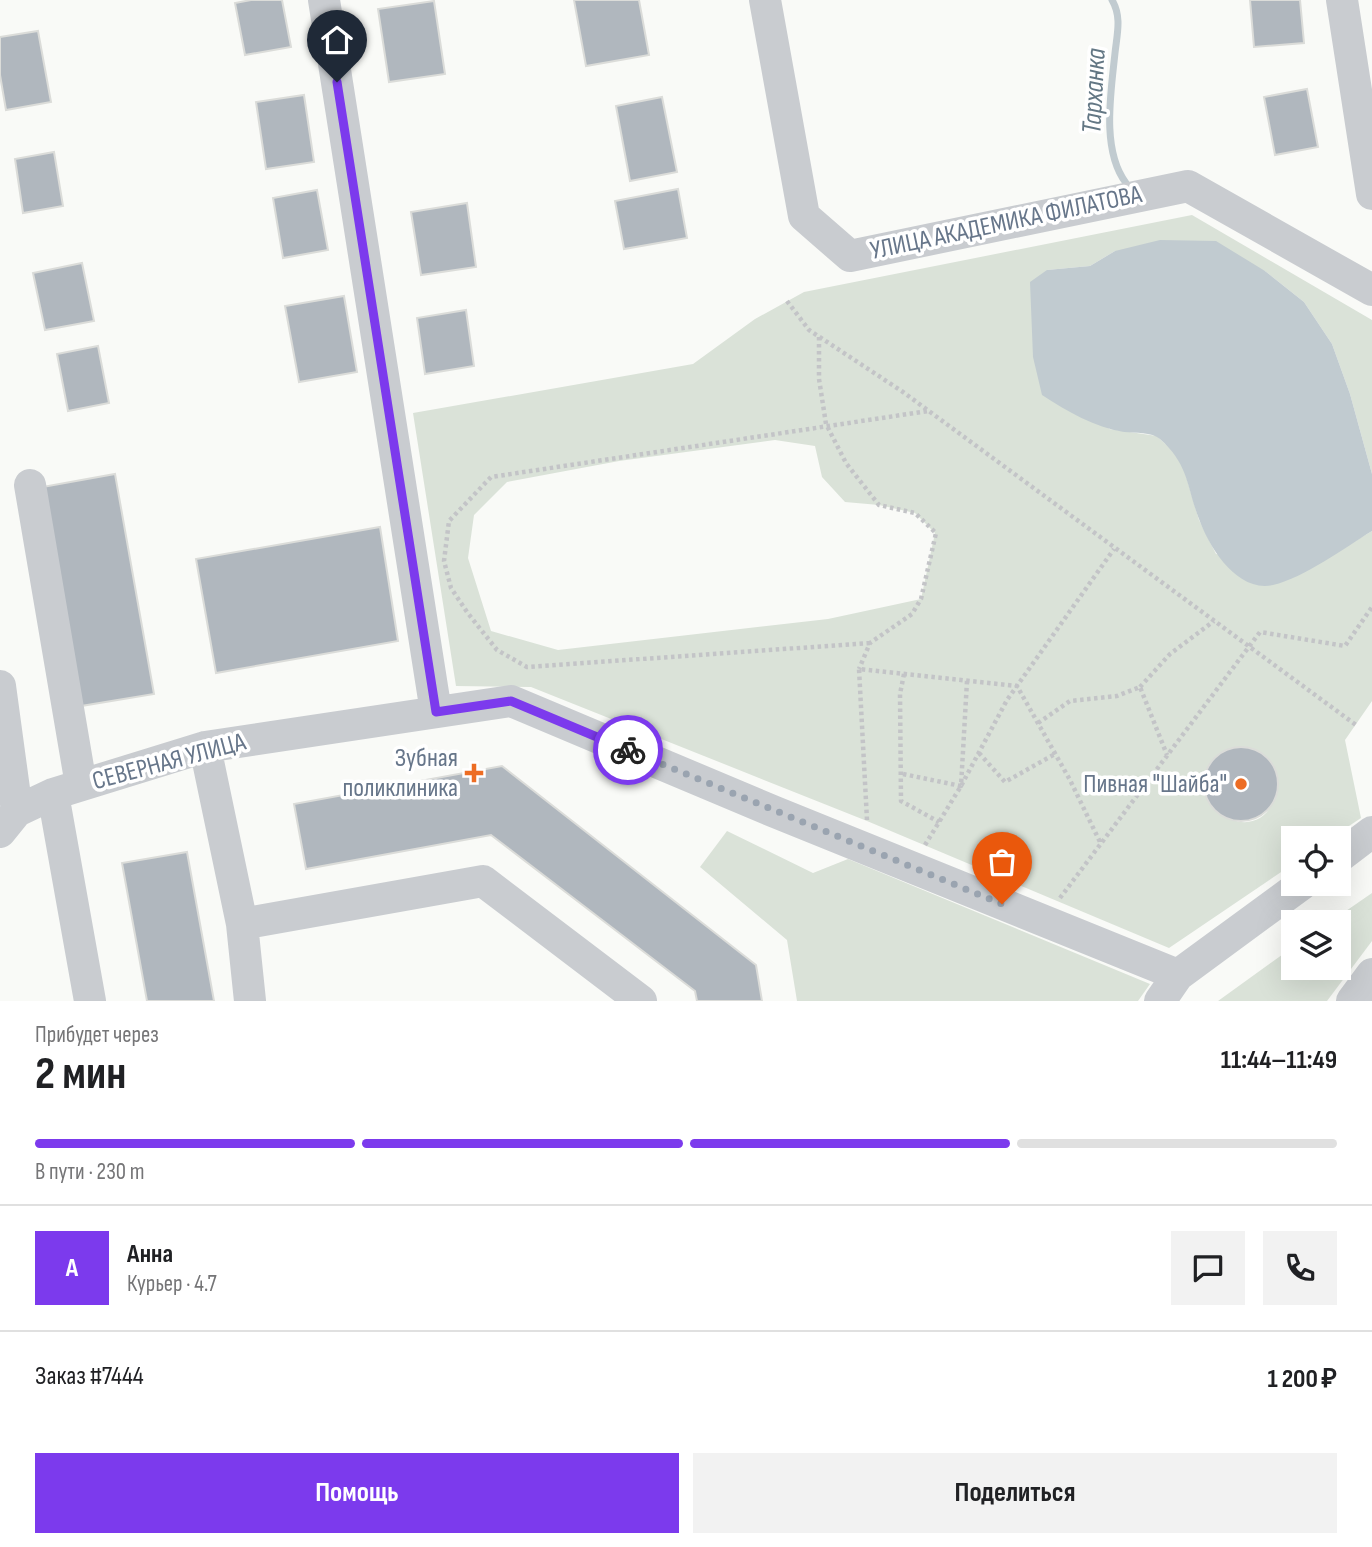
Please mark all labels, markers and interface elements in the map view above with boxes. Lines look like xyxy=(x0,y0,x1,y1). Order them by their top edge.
pin xyxy=(307,10,367,82)
icon: home xyxy=(318,21,356,59)
water label: Тарханка xyxy=(1075,47,1113,135)
street label: УЛИЦА АКАДЕМИКА ФИЛАТОВА xyxy=(868,179,1145,267)
courier xyxy=(593,715,663,785)
street label: СЕВЕРНАЯ УЛИЦА xyxy=(89,726,250,797)
icon: bike xyxy=(609,731,647,769)
place label: Зубная поликлиника xyxy=(342,743,458,804)
marker: Зубная поликлиника xyxy=(464,763,484,783)
place label: Пивная "Шайба" xyxy=(1083,769,1227,800)
marker: Пивная "Шайба" xyxy=(1233,776,1249,792)
map controls xyxy=(1281,826,1351,980)
button: locate xyxy=(1281,826,1351,896)
pin xyxy=(972,832,1032,904)
icon: bag xyxy=(983,843,1021,881)
button: layers xyxy=(1281,910,1351,980)
text: Прибудет через xyxy=(35,1021,159,1049)
text: 11:44–11:49 xyxy=(1221,1045,1337,1076)
text: 2 мин xyxy=(35,1047,126,1102)
text: В пути · 230 m xyxy=(35,1158,144,1186)
button: chat xyxy=(1171,1231,1245,1305)
button: phone xyxy=(1263,1231,1337,1305)
text: Анна xyxy=(127,1239,173,1270)
text: А xyxy=(66,1253,78,1284)
text: Курьер · 4.7 xyxy=(127,1270,217,1298)
text: Заказ #7444 xyxy=(35,1361,144,1392)
text: 1 200 ₽ xyxy=(1267,1364,1337,1395)
button: Помощь xyxy=(35,1453,679,1533)
button: Поделиться xyxy=(693,1453,1337,1533)

